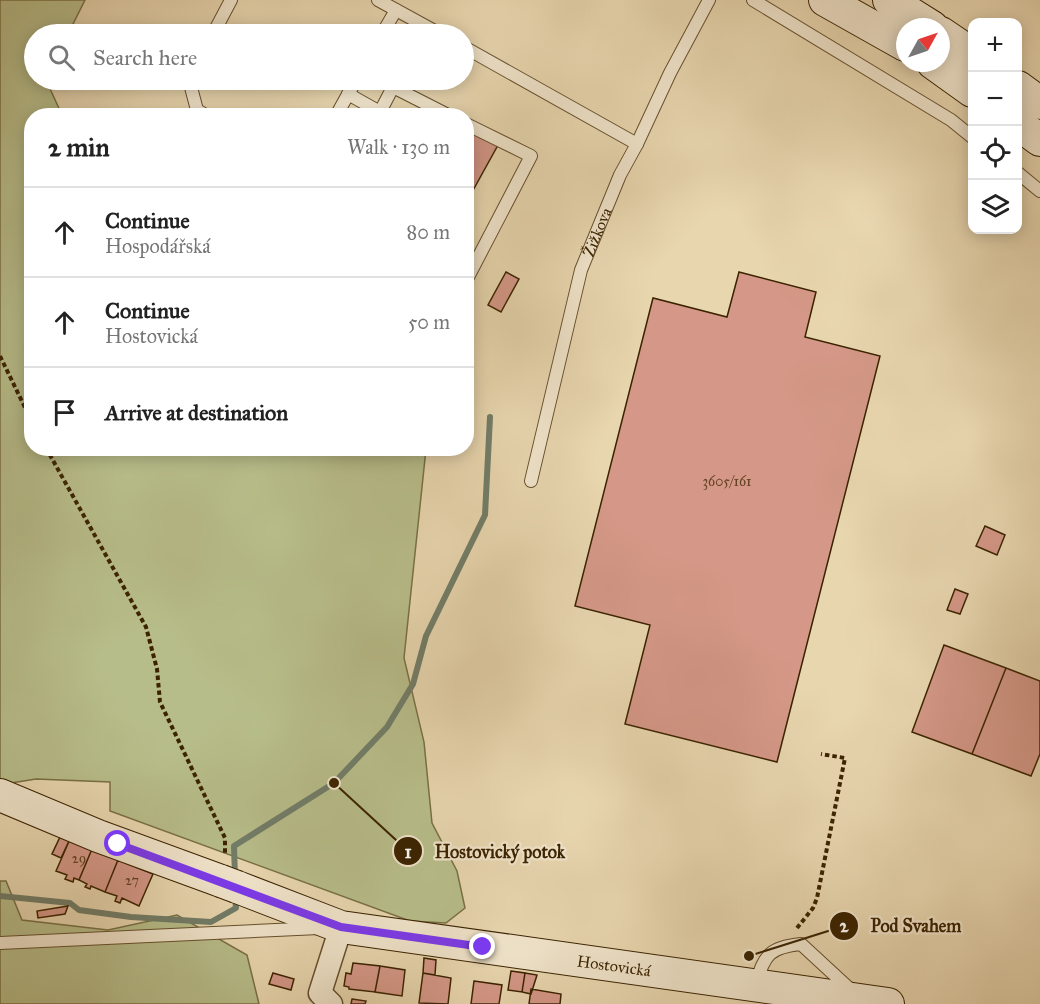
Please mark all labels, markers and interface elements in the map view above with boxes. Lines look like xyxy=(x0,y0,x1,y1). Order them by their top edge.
north arrow xyxy=(896,18,950,72)
map controls xyxy=(968,18,1022,234)
button: + xyxy=(968,18,1022,72)
search box xyxy=(24,24,474,90)
icon: search xyxy=(45,41,78,74)
text: Search here xyxy=(93,44,197,71)
button: − xyxy=(968,72,1022,126)
button: locate xyxy=(968,126,1022,180)
text: 2 min xyxy=(48,131,109,163)
text: Walk · 130 m xyxy=(347,135,450,159)
button: layers xyxy=(968,180,1022,234)
street label: Žižkova xyxy=(576,204,615,259)
text: Continue xyxy=(105,207,190,234)
icon: ahead xyxy=(48,216,81,249)
text: 80 m xyxy=(407,220,450,244)
text: Hospodářská xyxy=(105,234,211,258)
text: Continue xyxy=(105,297,190,324)
icon: ahead xyxy=(48,306,81,339)
text: 50 m xyxy=(408,310,450,334)
text: Hostovická xyxy=(105,324,198,348)
icon: arrive xyxy=(48,396,81,429)
text: Arrive at destination xyxy=(105,399,288,426)
house number: 3605/161 xyxy=(702,473,752,490)
route start xyxy=(104,830,130,856)
callout: Hostovický potok xyxy=(393,833,577,869)
text: 1 xyxy=(404,841,412,863)
text: Hostovický potok xyxy=(435,841,566,864)
house number: 29 xyxy=(72,850,86,867)
house number: 27 xyxy=(125,872,139,889)
callout: Pod Svahem xyxy=(829,908,974,944)
text: 2 xyxy=(840,915,850,937)
text: Pod Svahem xyxy=(871,915,962,937)
route end xyxy=(469,933,495,959)
street label: Hostovická xyxy=(576,951,652,980)

